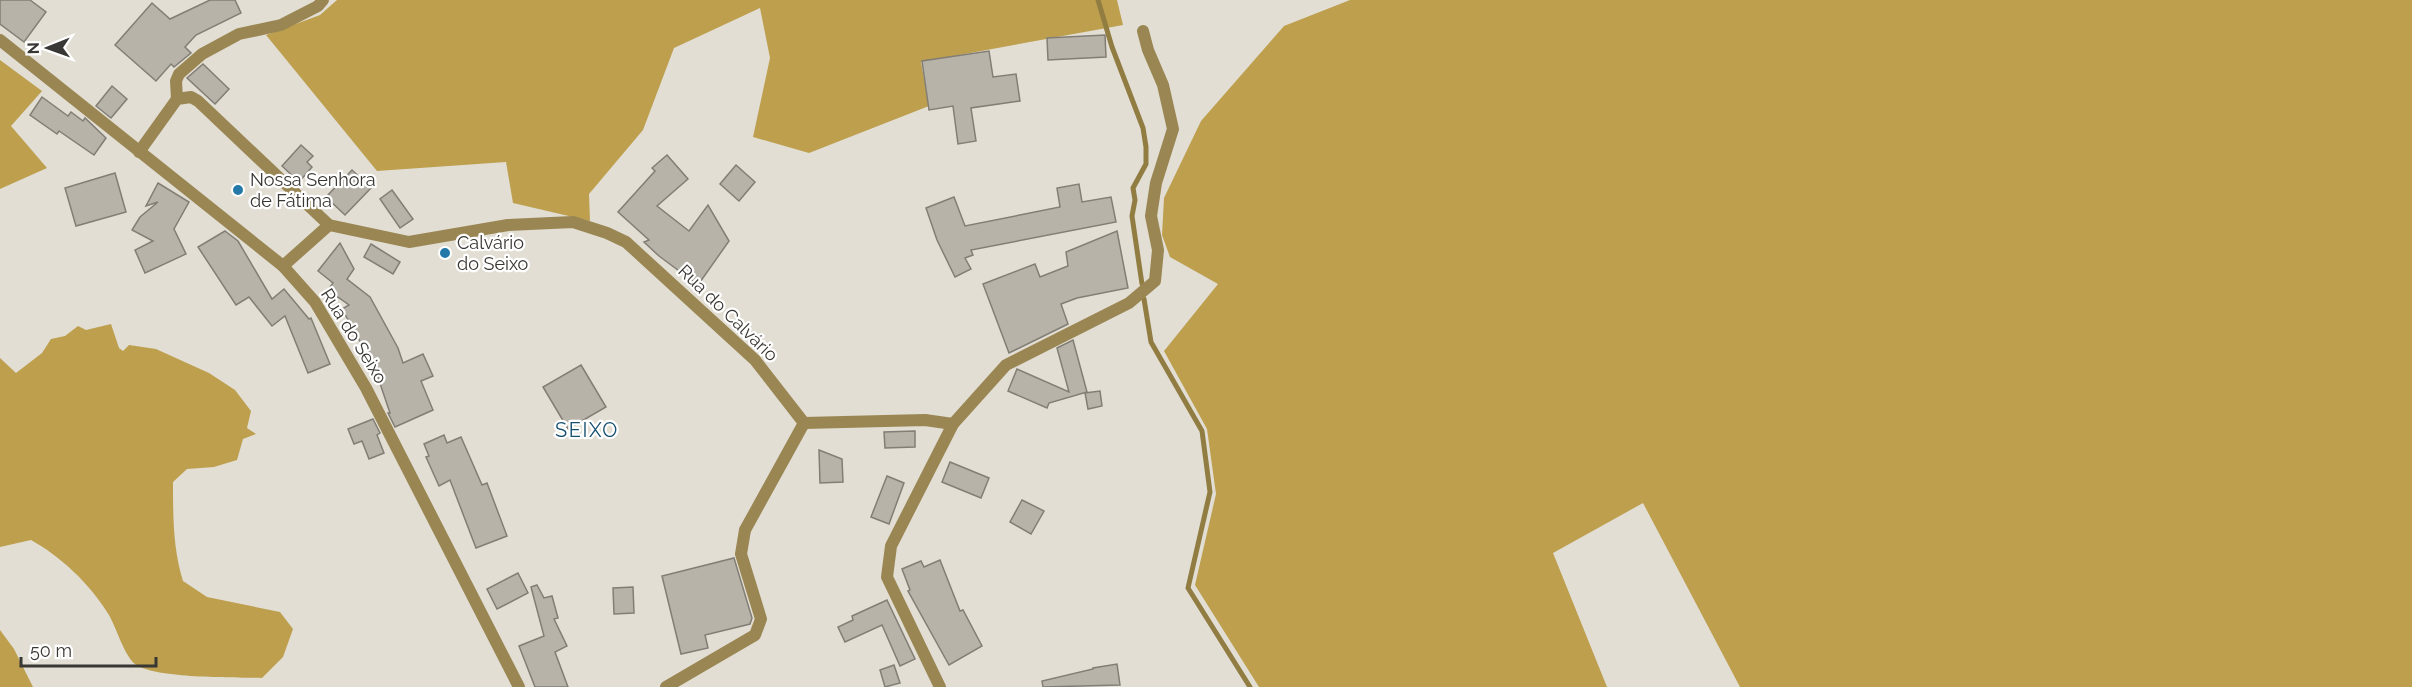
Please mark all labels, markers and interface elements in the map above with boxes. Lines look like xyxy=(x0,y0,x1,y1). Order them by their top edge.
north arrow xyxy=(18,18,78,78)
text: N xyxy=(24,42,43,55)
place label: Nossa Senhora de Fátima xyxy=(250,169,376,211)
marker: Nossa Senhora de Fátima xyxy=(231,183,245,197)
place label: Calvário do Seixo xyxy=(457,232,529,274)
marker: Calvário do Seixo xyxy=(438,246,452,260)
street label: Rua do Calvário xyxy=(674,260,783,366)
street label: Rua do Seixo xyxy=(317,284,392,387)
district label: SEIXO xyxy=(555,418,619,442)
scale bar xyxy=(21,630,156,668)
text: 50 m xyxy=(30,640,72,661)

